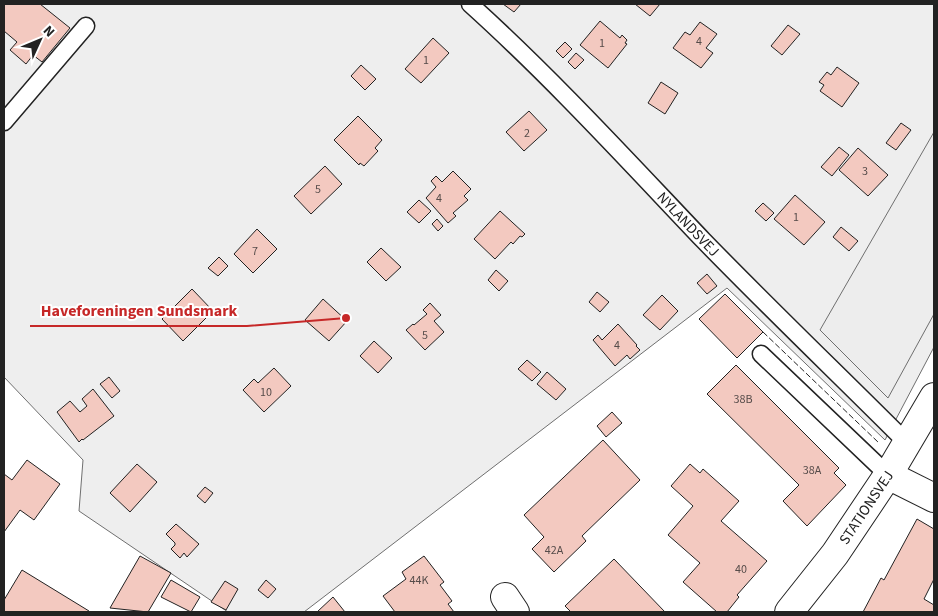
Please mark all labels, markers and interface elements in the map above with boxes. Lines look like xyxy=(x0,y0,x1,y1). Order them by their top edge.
north arrow xyxy=(15,15,65,65)
text: N xyxy=(38,21,59,42)
house number: 4 xyxy=(696,33,702,50)
house number: 1 xyxy=(599,35,605,52)
house number: 1 xyxy=(423,52,429,69)
house number: 2 xyxy=(524,125,530,142)
house number: 3 xyxy=(862,163,868,180)
house number: 5 xyxy=(315,181,321,198)
street label: NYLANDSVEJ xyxy=(652,187,724,261)
house number: 4 xyxy=(436,190,442,207)
house number: 1 xyxy=(793,209,799,226)
house number: 7 xyxy=(252,243,258,260)
callout: Haveforeningen Sundsmark xyxy=(30,295,247,326)
text: Haveforeningen Sundsmark xyxy=(41,300,238,322)
house number: 5 xyxy=(422,327,428,344)
house number: 4 xyxy=(614,337,620,354)
house number: 10 xyxy=(260,384,272,401)
house number: 38B xyxy=(734,391,752,408)
house number: 38A xyxy=(803,462,822,479)
street label: STATIONSVEJ xyxy=(834,466,899,549)
house number: 42A xyxy=(545,542,564,559)
house number: 40 xyxy=(735,561,747,578)
house number: 44K xyxy=(410,572,428,589)

